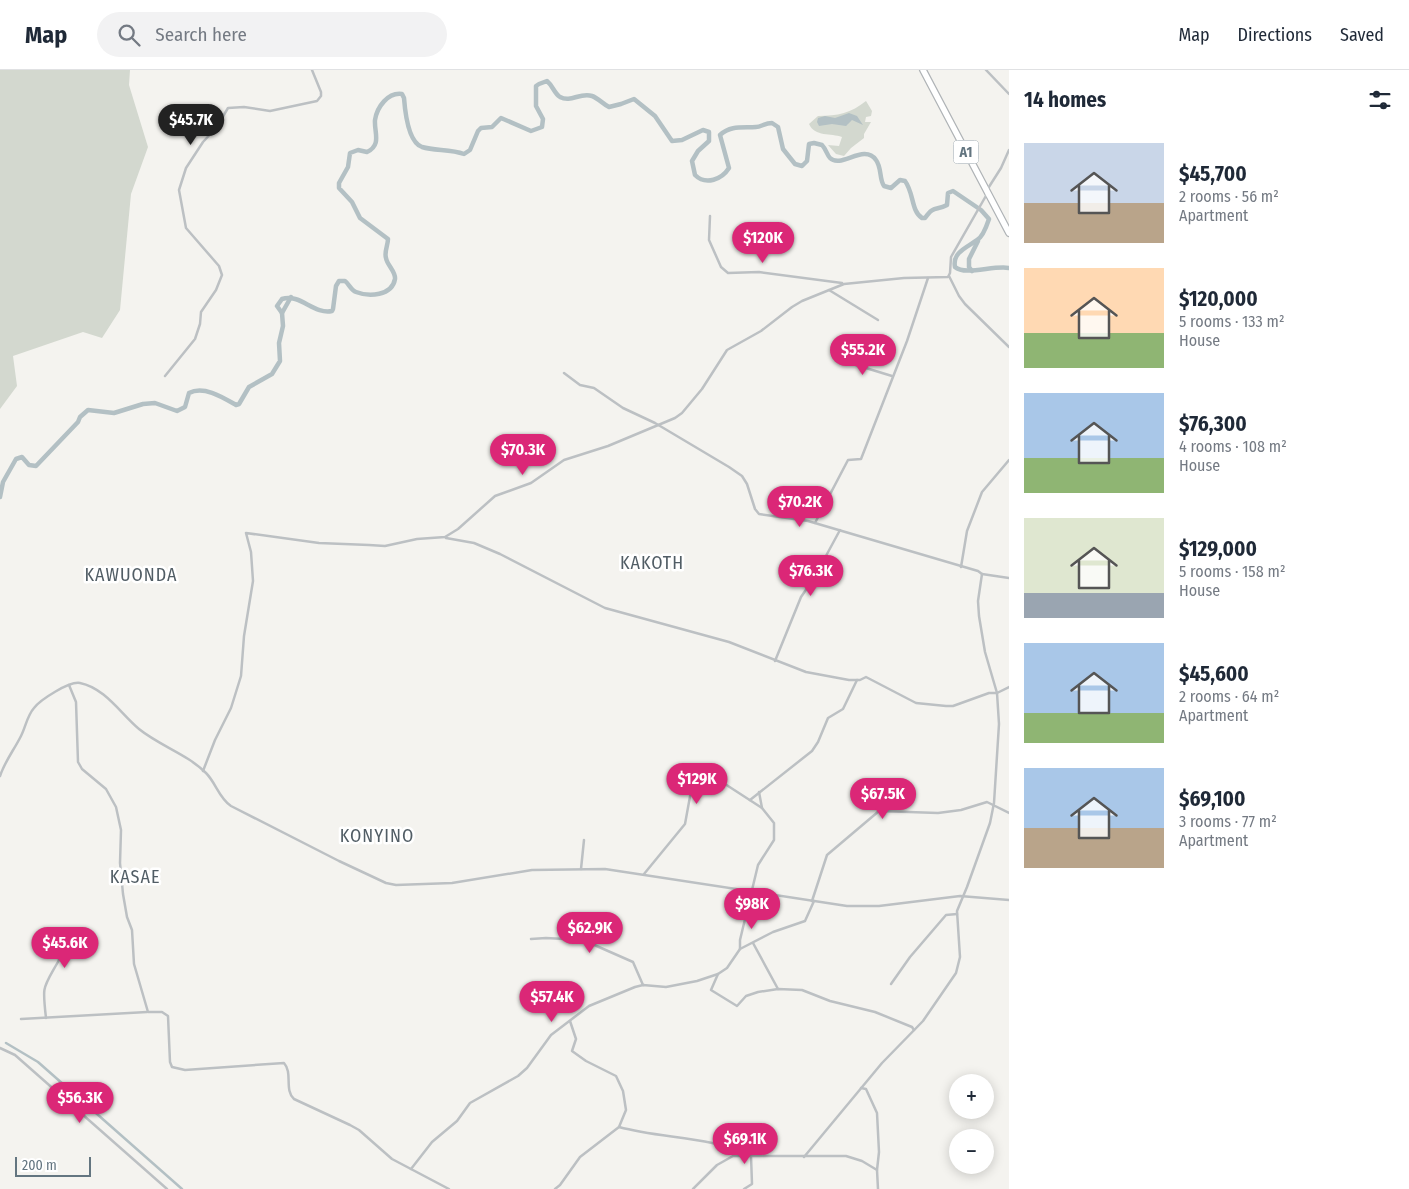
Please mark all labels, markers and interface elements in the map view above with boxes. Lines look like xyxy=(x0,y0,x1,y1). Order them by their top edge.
search box xyxy=(97,12,447,57)
text: Map xyxy=(25,21,67,49)
icon: search xyxy=(115,21,143,49)
text: Search here xyxy=(155,23,247,46)
text: Map xyxy=(1178,24,1210,46)
text: Directions xyxy=(1238,24,1312,46)
text: Saved xyxy=(1340,24,1384,46)
icon: filters xyxy=(1366,86,1394,114)
text: 14 homes xyxy=(1024,87,1106,113)
pin: $45.7K xyxy=(150,104,232,146)
text: $45.7K xyxy=(169,110,213,129)
road number: A1 xyxy=(954,140,978,164)
text: $45,700 xyxy=(1179,161,1247,187)
icon: home xyxy=(1064,163,1124,223)
text: 2 rooms · 56 m² xyxy=(1179,187,1279,206)
text: Apartment xyxy=(1179,206,1248,225)
pin: $120K xyxy=(728,222,798,264)
text: $120K xyxy=(743,228,783,247)
text: $120,000 xyxy=(1179,286,1258,312)
icon: home xyxy=(1064,288,1124,348)
text: 5 rooms · 133 m² xyxy=(1179,312,1285,331)
text: House xyxy=(1179,331,1220,350)
pin: $55.2K xyxy=(822,334,904,376)
text: $55.2K xyxy=(841,340,885,359)
text: $76,300 xyxy=(1179,411,1247,437)
icon: home xyxy=(1064,413,1124,473)
pin: $70.3K xyxy=(482,434,564,476)
text: 4 rooms · 108 m² xyxy=(1179,437,1287,456)
text: $70.3K xyxy=(501,440,545,459)
text: House xyxy=(1179,456,1220,475)
pin: $70.2K xyxy=(759,486,841,528)
text: $70.2K xyxy=(778,492,822,511)
text: $129,000 xyxy=(1179,536,1257,562)
icon: home xyxy=(1064,538,1124,598)
district label: KAKOTH xyxy=(620,552,684,574)
pin: $76.3K xyxy=(770,554,852,597)
text: $76.3K xyxy=(789,561,833,580)
text: 5 rooms · 158 m² xyxy=(1179,562,1285,581)
district label: KAWUONDA xyxy=(84,564,178,586)
text: House xyxy=(1179,581,1220,600)
text: $45,600 xyxy=(1179,661,1249,687)
icon: home xyxy=(1064,663,1124,723)
text: 2 rooms · 64 m² xyxy=(1179,687,1279,706)
text: Apartment xyxy=(1179,706,1248,725)
pin: $129K xyxy=(662,762,732,805)
text: $129K xyxy=(677,769,717,788)
pin: $67.5K xyxy=(842,778,924,820)
text: $67.5K xyxy=(861,784,905,803)
text: $69,100 xyxy=(1179,786,1246,812)
icon: home xyxy=(1064,788,1124,848)
text: 3 rooms · 77 m² xyxy=(1179,812,1277,831)
district label: KONYINO xyxy=(340,825,414,847)
text: Apartment xyxy=(1179,831,1248,850)
district label: KASAE xyxy=(110,866,160,888)
pin: $98K xyxy=(722,888,782,930)
text: $98K xyxy=(735,894,769,913)
pin: $62.9K xyxy=(549,912,631,954)
text: $62.9K xyxy=(568,918,612,937)
pin: $45.6K xyxy=(24,926,106,969)
text: $45.6K xyxy=(42,933,88,952)
pin: $57.4K xyxy=(511,980,593,1023)
text: $57.4K xyxy=(530,987,574,1006)
map controls xyxy=(949,1074,994,1174)
button: + xyxy=(949,1074,994,1119)
pin: $56.3K xyxy=(39,1082,121,1124)
text: $56.3K xyxy=(58,1088,102,1107)
pin: $69.1K xyxy=(704,1122,786,1165)
text: $69.1K xyxy=(724,1129,766,1148)
button: − xyxy=(949,1129,994,1174)
scale bar xyxy=(15,1154,91,1177)
text: 200 m xyxy=(22,1157,57,1174)

